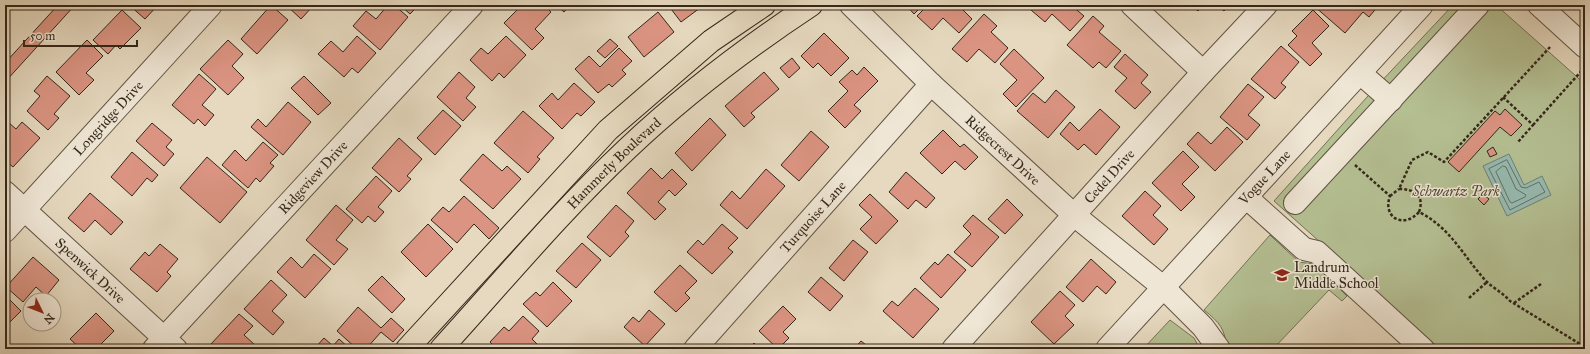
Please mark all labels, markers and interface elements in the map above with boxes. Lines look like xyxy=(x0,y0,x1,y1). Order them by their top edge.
scale bar xyxy=(24,22,137,48)
text: 50 m xyxy=(30,29,55,43)
street label: Longridge Drive xyxy=(70,77,147,159)
street label: Ridgecrest Drive xyxy=(962,111,1044,189)
street label: Hammerly Boulevard xyxy=(563,114,664,212)
street label: Ridgeview Drive xyxy=(275,137,351,217)
street label: Cedel Drive xyxy=(1080,145,1138,207)
street label: Vogue Lane xyxy=(1234,146,1294,209)
street label: Turquoise Lane xyxy=(776,177,849,256)
park label: Schwartz Park xyxy=(1411,183,1501,200)
street label: Spenwick Drive xyxy=(52,234,129,307)
place label: Landrum Middle School xyxy=(1294,259,1379,292)
school or university icon: Landrum Middle School xyxy=(1273,266,1291,284)
north arrow xyxy=(22,292,62,332)
text: N xyxy=(41,311,57,327)

